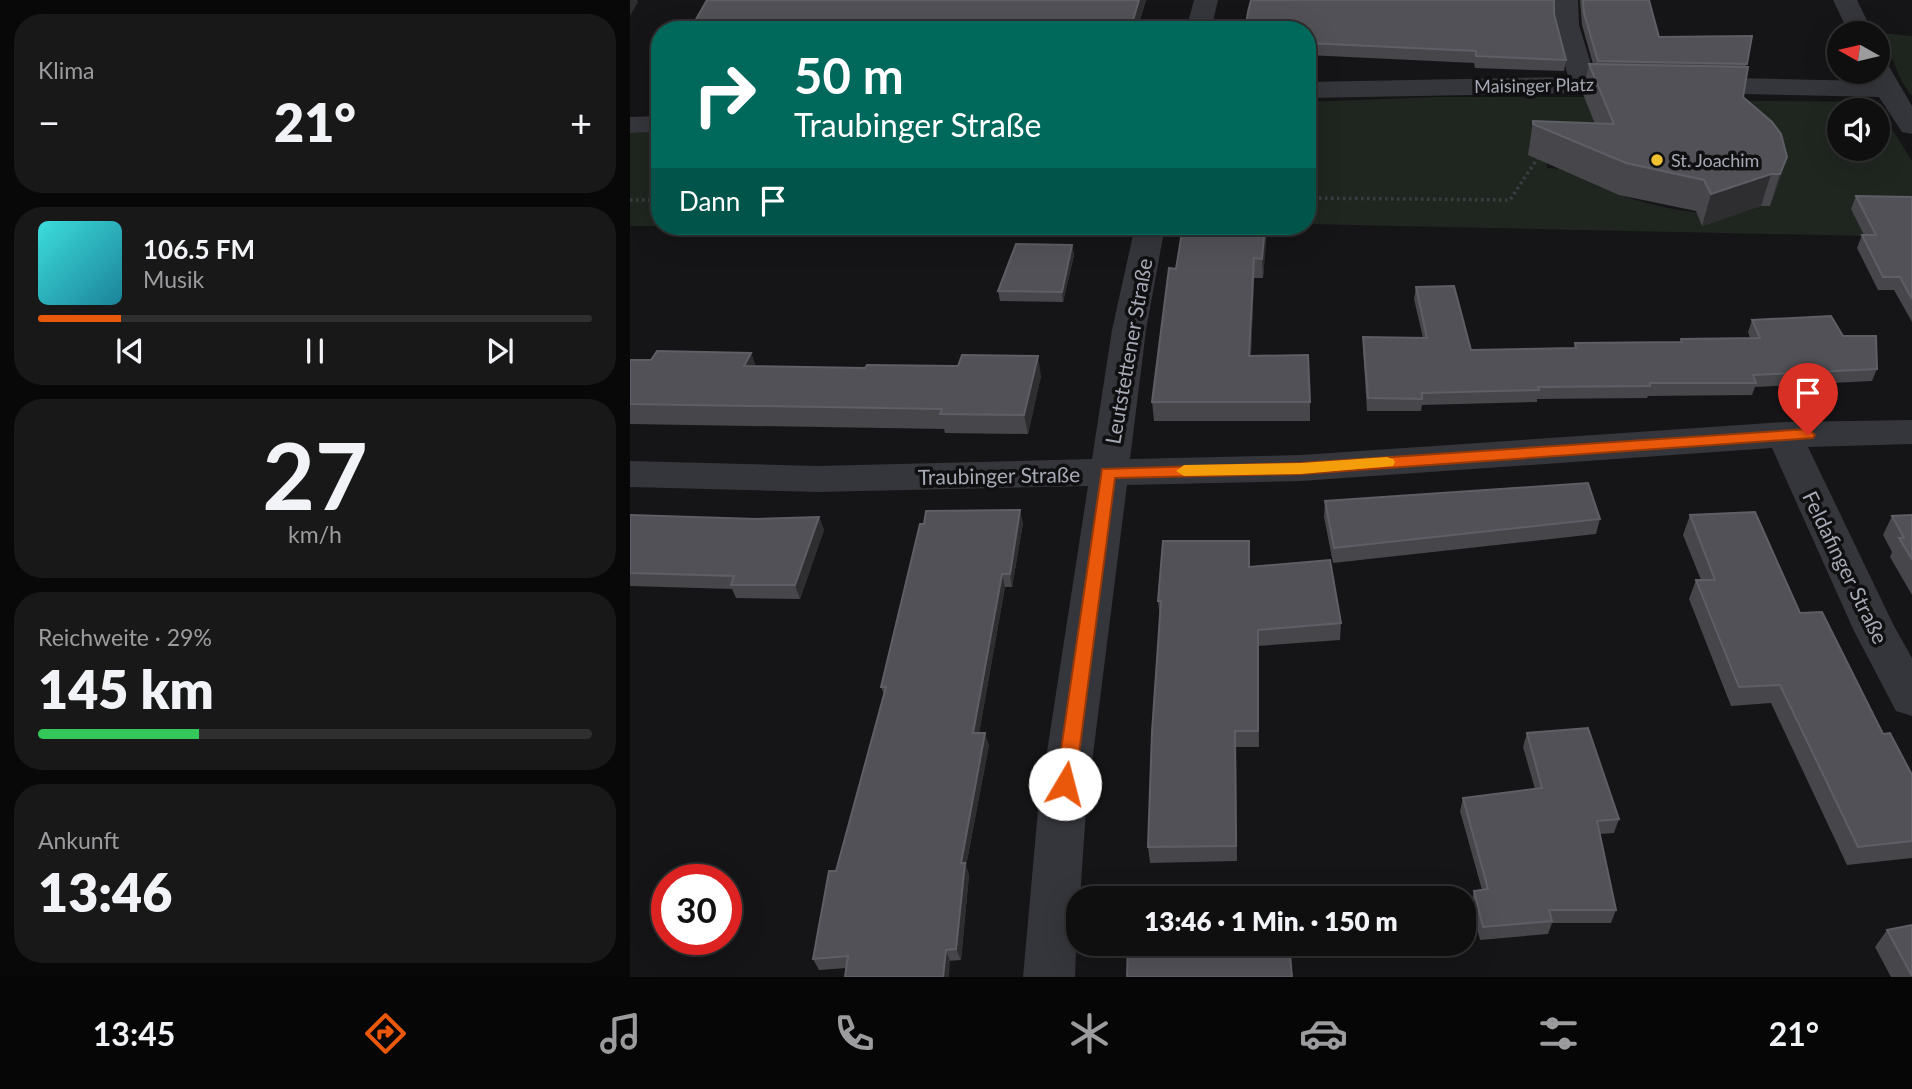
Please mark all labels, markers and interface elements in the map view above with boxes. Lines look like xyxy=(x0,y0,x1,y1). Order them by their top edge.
north arrow xyxy=(1827,21,1890,84)
map controls xyxy=(1827,21,1890,161)
text: 50 m xyxy=(794,46,904,104)
icon: right xyxy=(679,49,770,140)
text: Klima xyxy=(38,56,95,84)
street label: Maisinger Platz xyxy=(1474,73,1594,97)
text: 21° xyxy=(274,91,356,153)
button: sound xyxy=(1827,98,1890,161)
text: − xyxy=(38,99,60,145)
text: + xyxy=(570,99,592,145)
text: Traubinger Straße xyxy=(794,105,1041,144)
place label: St. Joachim xyxy=(1671,149,1759,171)
marker: St. Joachim xyxy=(1649,152,1665,168)
icon: arrive xyxy=(754,182,792,220)
text: Dann xyxy=(679,185,740,217)
text: 106.5 FM xyxy=(143,233,255,265)
street label: Leutstettener Straße xyxy=(1099,256,1157,446)
text: Musik xyxy=(143,265,204,293)
icon: previous xyxy=(111,332,149,370)
icon: pause xyxy=(296,332,334,370)
icon: next xyxy=(481,332,519,370)
pin xyxy=(1778,363,1838,435)
icon: arrive xyxy=(1789,374,1827,412)
text: 27 xyxy=(262,420,368,529)
street label: Traubinger Straße xyxy=(918,461,1080,489)
street label: Feldafinger Straße xyxy=(1798,487,1894,647)
text: km/h xyxy=(288,520,342,548)
text: Reichweite · 29% xyxy=(38,623,212,651)
text: 145 km xyxy=(38,658,214,720)
position arrow xyxy=(1028,747,1102,821)
text: Ankunft xyxy=(38,826,119,854)
text: 13:46 xyxy=(38,861,172,923)
speed limit sign: 30 xyxy=(651,864,742,955)
text: 13:46 · 1 Min. · 150 m xyxy=(1144,905,1398,937)
icon: directions xyxy=(361,1009,410,1058)
icon: music xyxy=(596,1009,645,1058)
icon: phone xyxy=(830,1009,879,1058)
icon: climate xyxy=(1065,1009,1114,1058)
icon: car xyxy=(1299,1009,1348,1058)
icon: filters xyxy=(1534,1009,1583,1058)
text: 13:45 xyxy=(93,1014,175,1053)
text: 21° xyxy=(1769,1014,1819,1053)

